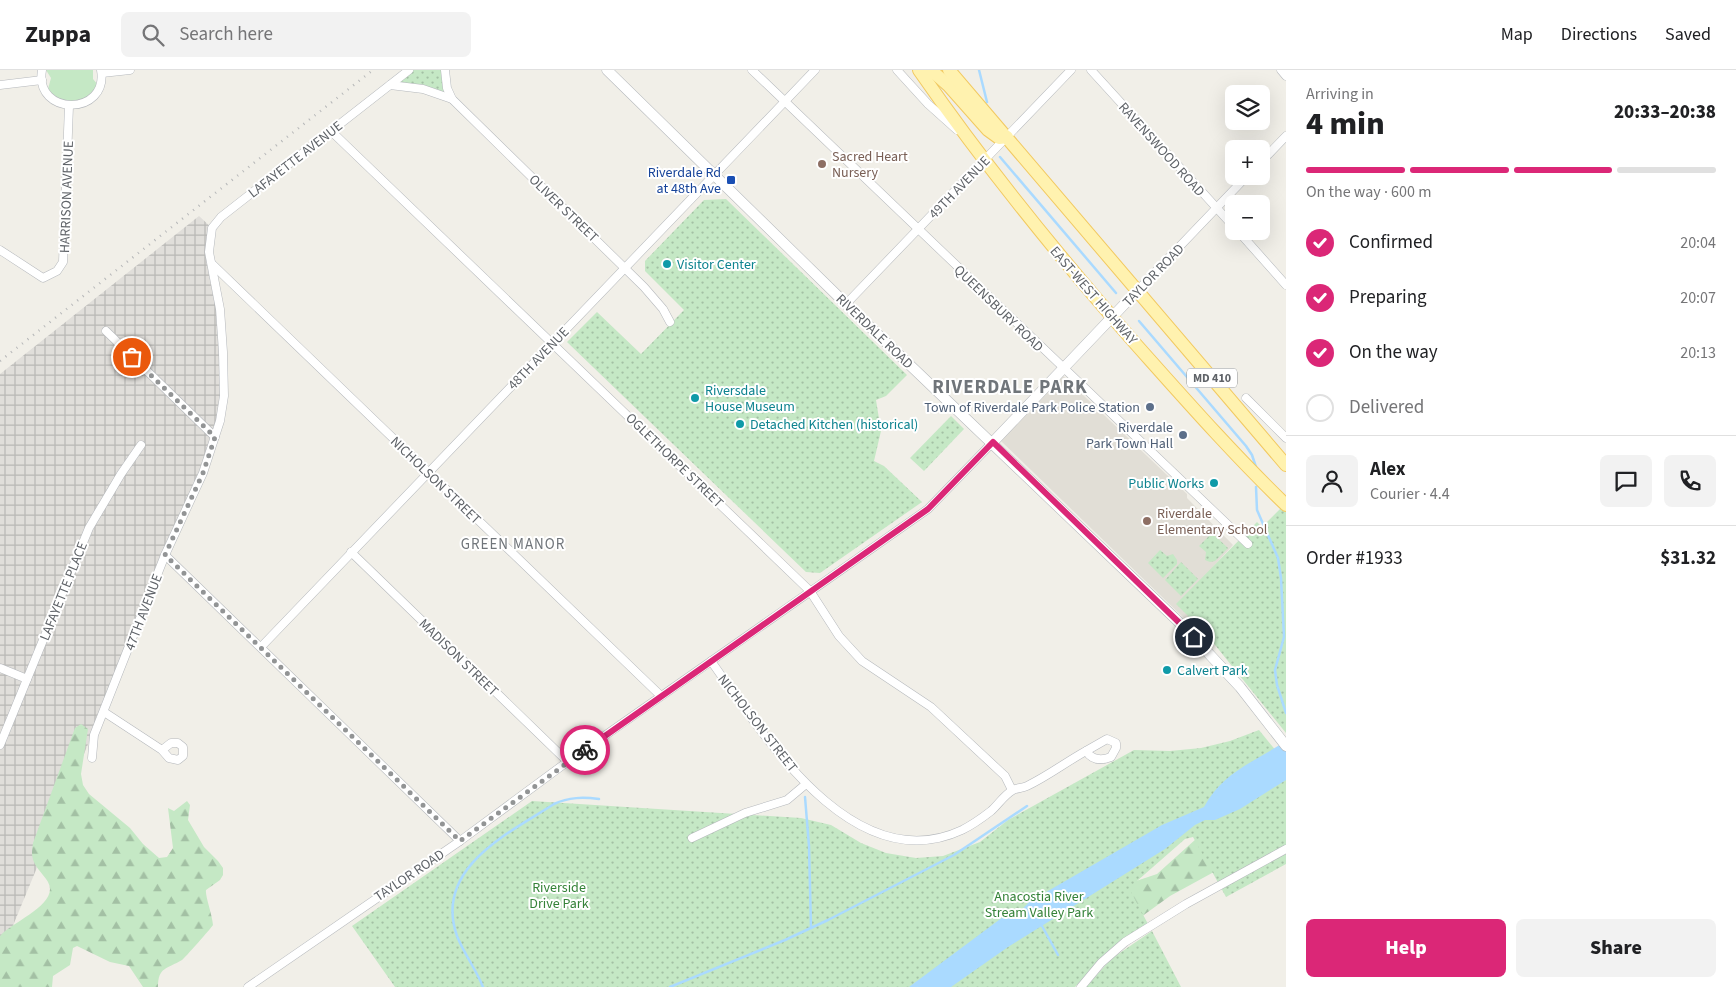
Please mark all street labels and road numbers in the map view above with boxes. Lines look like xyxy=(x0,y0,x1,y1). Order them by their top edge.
street label: RAVENSWOOD ROAD xyxy=(1113,98,1209,201)
street label: LAFAYETTE AVENUE xyxy=(244,117,347,203)
street label: HARRISON AVENUE xyxy=(55,140,79,254)
street label: 49TH AVENUE xyxy=(924,152,995,224)
street label: OLIVER STREET xyxy=(524,170,603,248)
street label: TAYLOR ROAD xyxy=(1118,240,1189,312)
street label: EAST-WEST HIGHWAY xyxy=(1045,242,1142,349)
street label: QUEENSBURY ROAD xyxy=(949,261,1048,357)
street label: RIVERDALE ROAD xyxy=(831,290,917,374)
street label: 48TH AVENUE xyxy=(503,323,574,395)
road number: MD 410 xyxy=(1187,368,1237,388)
street label: OGLETHORPE STREET xyxy=(621,409,728,513)
street label: NICHOLSON STREET xyxy=(385,432,485,530)
street label: LAFAYETTE PLACE xyxy=(35,539,93,644)
street label: 47TH AVENUE xyxy=(120,571,168,654)
street label: MADISON STREET xyxy=(414,615,503,701)
street label: NICHOLSON STREET xyxy=(713,670,802,777)
street label: TAYLOR ROAD xyxy=(370,845,449,907)

